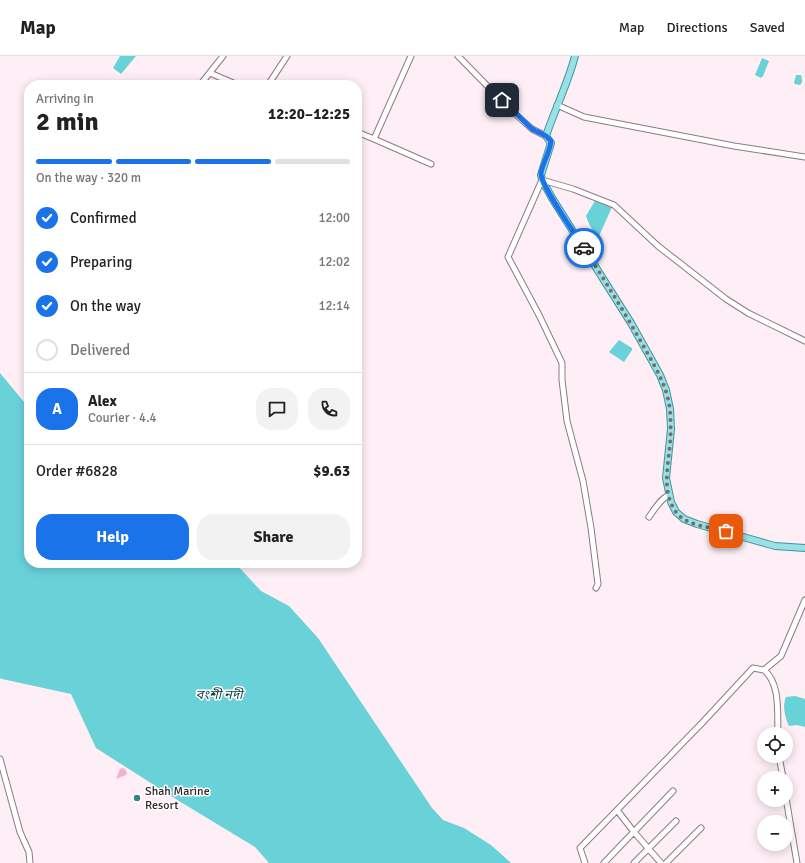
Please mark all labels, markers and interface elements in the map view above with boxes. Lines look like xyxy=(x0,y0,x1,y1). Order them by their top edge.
text: Map xyxy=(20,16,56,40)
text: Map xyxy=(619,19,645,36)
text: Directions xyxy=(667,19,728,36)
text: Saved xyxy=(750,19,785,36)
pin xyxy=(485,83,519,117)
icon: home xyxy=(491,89,513,111)
text: Arriving in xyxy=(36,91,94,107)
text: 12:20–12:25 xyxy=(268,105,350,123)
text: 2 min xyxy=(36,106,99,138)
text: On the way · 320 m xyxy=(36,170,141,186)
icon: check xyxy=(36,207,58,229)
text: Confirmed xyxy=(70,209,137,227)
text: 12:00 xyxy=(318,210,350,226)
courier xyxy=(564,228,604,268)
icon: car xyxy=(573,237,595,259)
icon: check xyxy=(36,251,58,273)
text: Preparing xyxy=(70,253,133,271)
text: 12:02 xyxy=(318,254,350,270)
icon: check xyxy=(36,295,58,317)
text: On the way xyxy=(70,297,141,315)
text: 12:14 xyxy=(318,298,350,314)
text: Delivered xyxy=(70,341,130,359)
button: chat xyxy=(256,388,298,430)
button: phone xyxy=(308,388,350,430)
text: Alex xyxy=(88,392,117,410)
text: A xyxy=(52,400,62,418)
text: Courier · 4.4 xyxy=(88,410,157,426)
text: Order #6828 xyxy=(36,462,118,480)
text: $9.63 xyxy=(313,462,350,480)
button: Help xyxy=(36,514,189,560)
button: Share xyxy=(197,514,350,560)
pin xyxy=(709,514,743,548)
icon: bag xyxy=(715,520,737,542)
water label: বংশী নদী xyxy=(195,687,245,703)
map controls xyxy=(757,727,793,851)
button: locate xyxy=(757,727,793,763)
button: + xyxy=(757,771,793,807)
place label: Shah Marine Resort xyxy=(145,784,210,813)
marker: Shah Marine Resort xyxy=(132,793,142,803)
button: − xyxy=(757,815,793,851)

